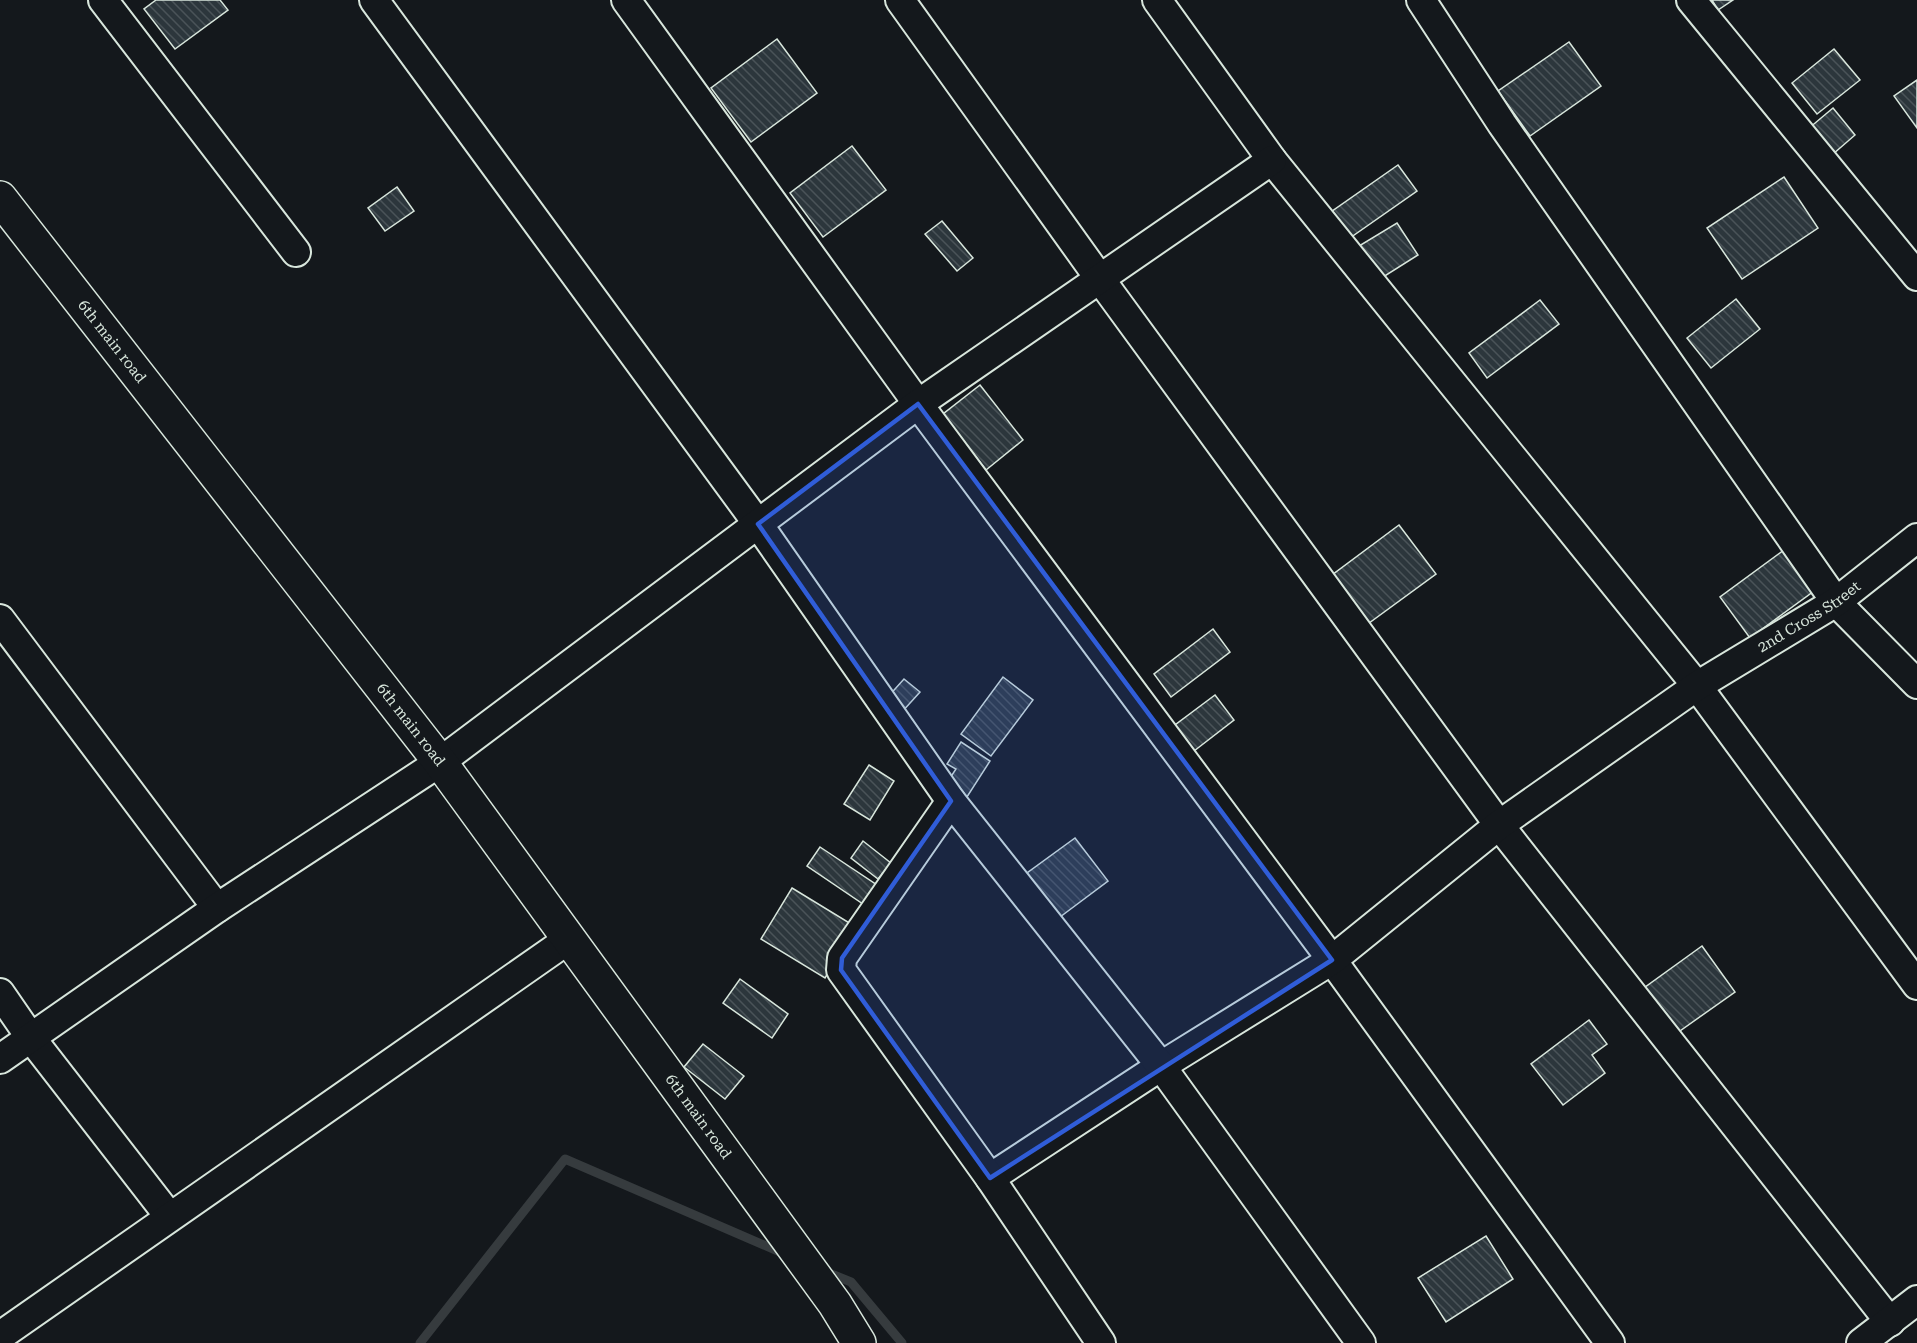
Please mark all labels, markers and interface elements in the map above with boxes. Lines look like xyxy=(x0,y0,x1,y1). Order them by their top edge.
street label: 6th main road xyxy=(74,296,150,387)
street label: 2nd Cross Street xyxy=(1754,577,1864,656)
street label: 6th main road xyxy=(373,680,449,770)
street label: 6th main road xyxy=(662,1071,735,1163)

